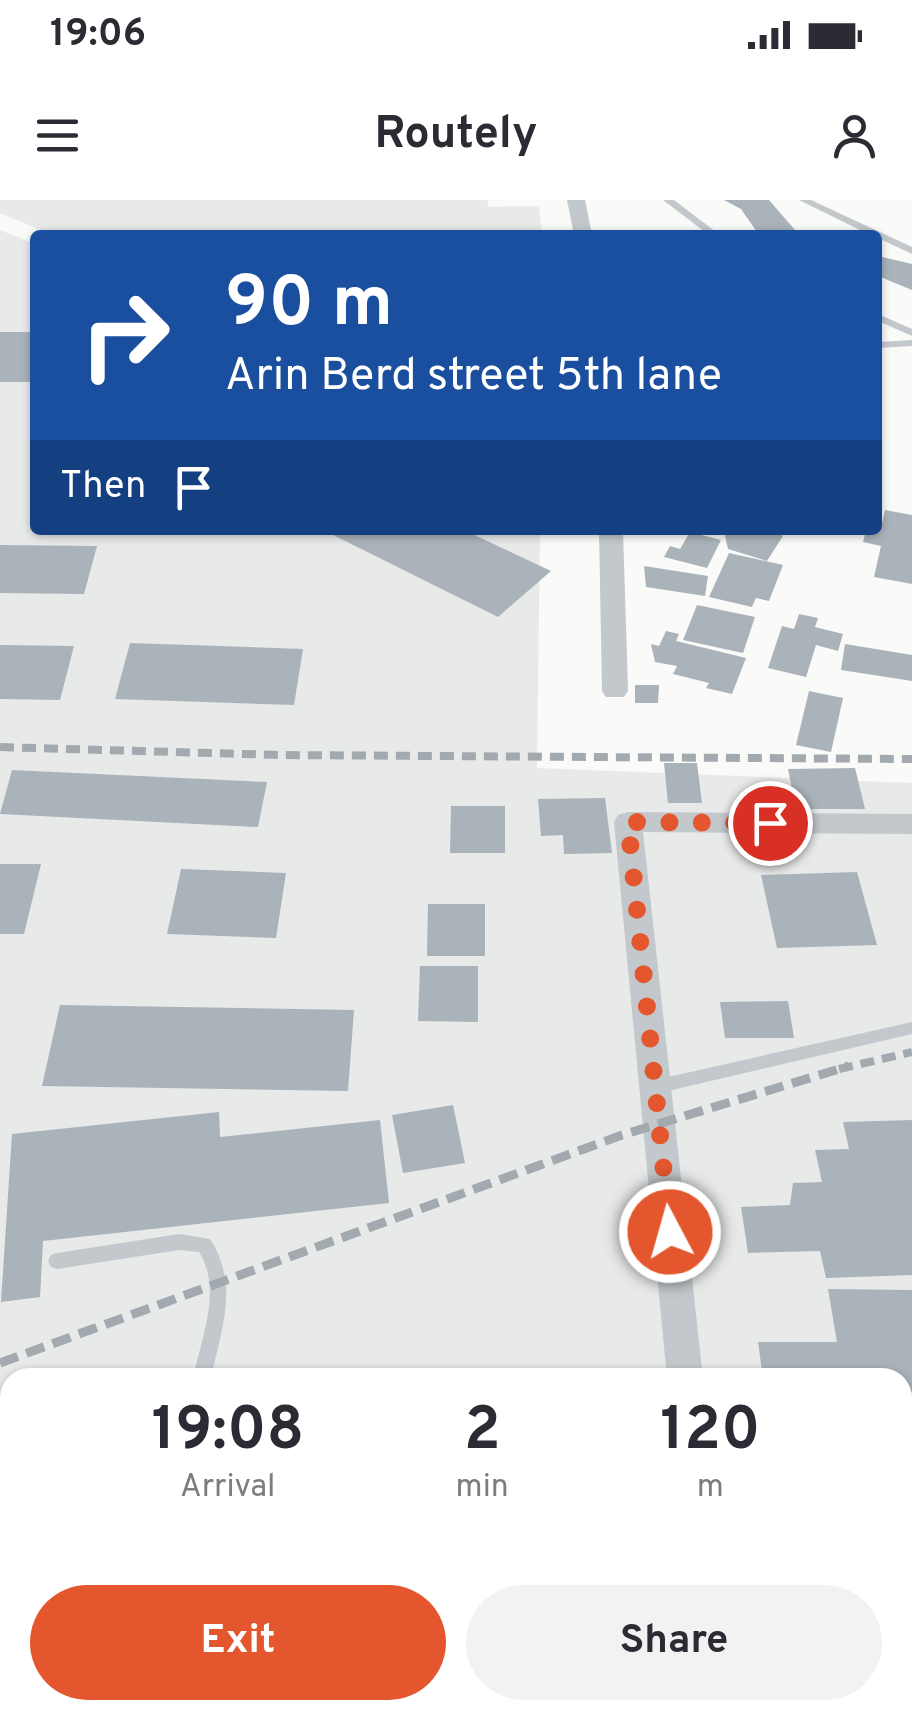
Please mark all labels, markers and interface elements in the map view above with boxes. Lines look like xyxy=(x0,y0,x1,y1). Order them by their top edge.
text: 19:06 xyxy=(50,11,146,60)
text: Routely xyxy=(375,107,537,164)
icon: menu xyxy=(30,108,85,163)
icon: person xyxy=(827,108,882,163)
text: 90 m xyxy=(225,262,393,351)
icon: right xyxy=(60,270,190,400)
text: Arin Berd street 5th lane xyxy=(225,349,722,406)
icon: arrive xyxy=(166,460,221,515)
text: Then xyxy=(60,463,146,512)
pin xyxy=(728,781,813,866)
icon: arrive xyxy=(743,796,798,851)
position arrow xyxy=(618,1180,722,1284)
text: 19:08 xyxy=(151,1395,304,1471)
text: 2 xyxy=(464,1395,501,1471)
text: 120 xyxy=(660,1395,760,1471)
text: Arrival xyxy=(180,1468,276,1508)
text: min xyxy=(456,1468,509,1508)
text: m xyxy=(697,1468,724,1508)
button: Exit xyxy=(30,1585,446,1700)
button: Share xyxy=(466,1585,882,1700)

